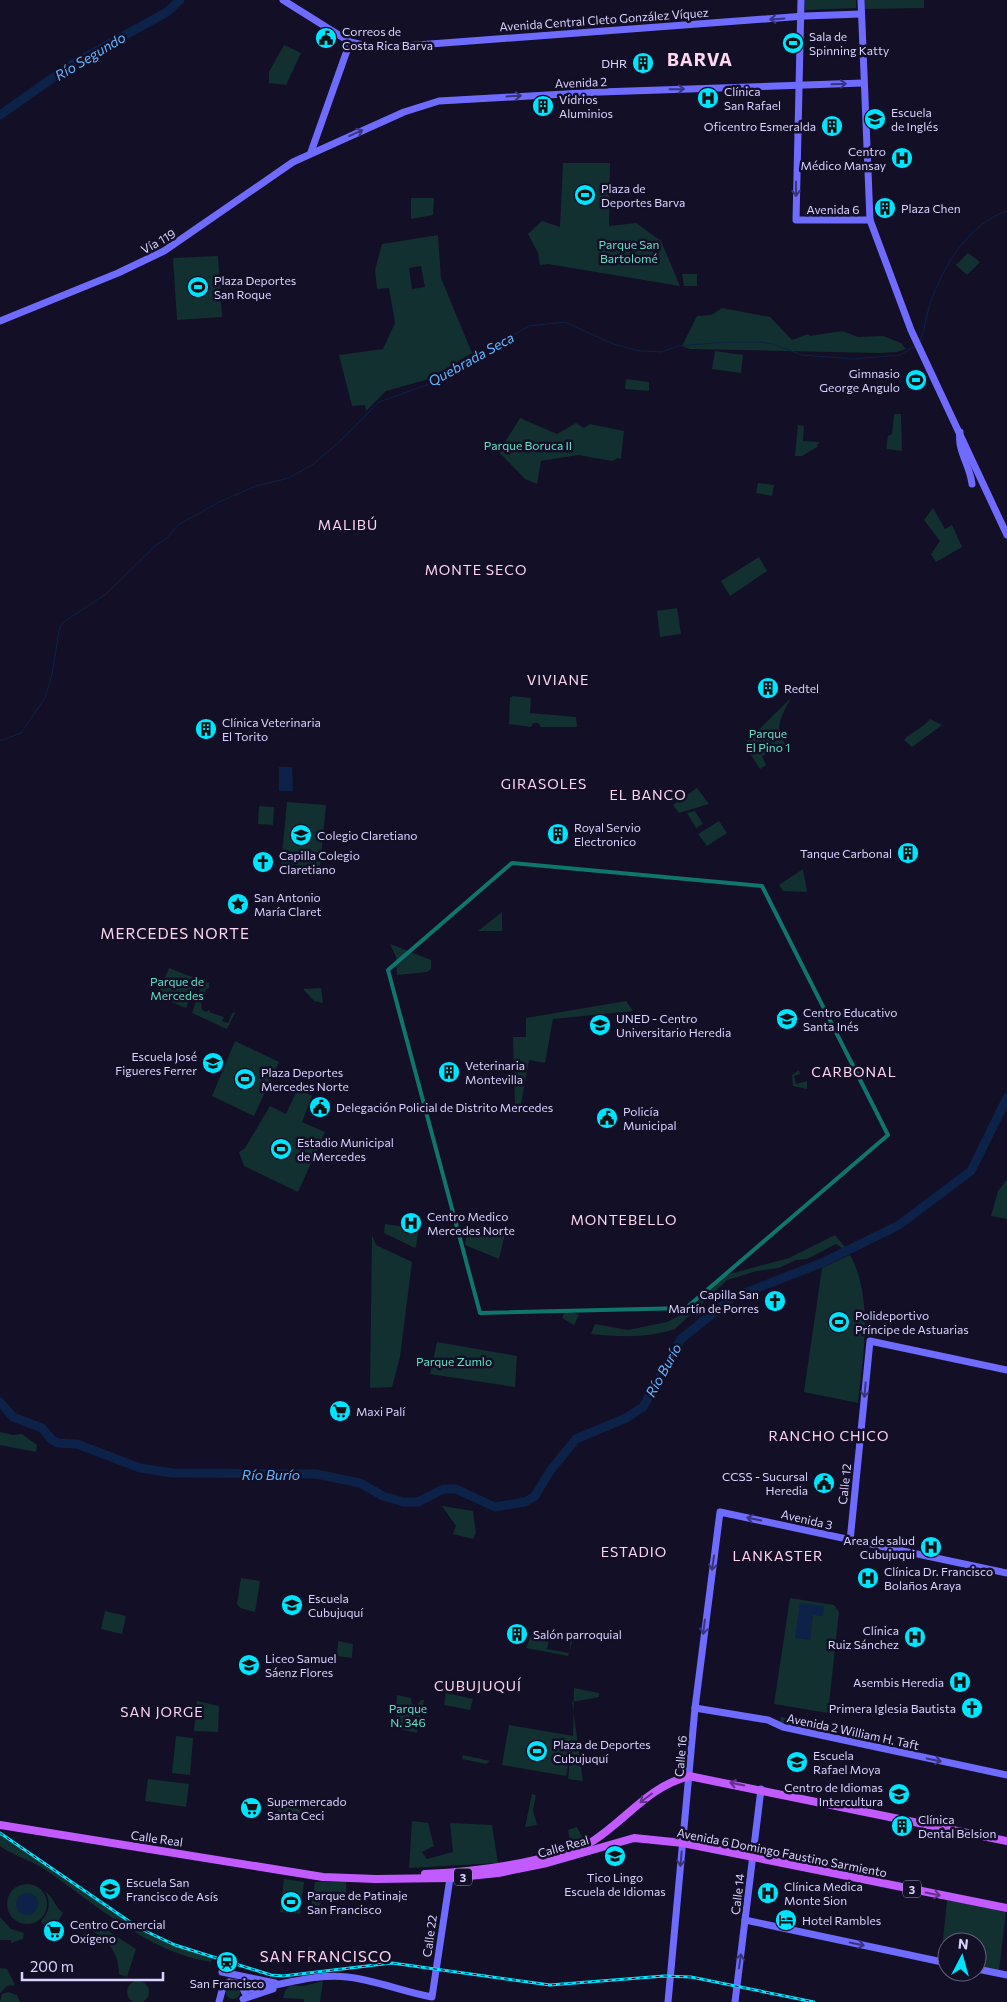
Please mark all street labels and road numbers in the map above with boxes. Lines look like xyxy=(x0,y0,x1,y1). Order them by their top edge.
street label: Avenida Central Cleto González Víquez xyxy=(499,5,709,33)
street label: Avenida 2 xyxy=(555,74,608,90)
street label: Avenida 6 xyxy=(807,202,859,216)
street label: Vía 119 xyxy=(138,226,178,256)
street label: Calle 12 xyxy=(835,1463,853,1505)
street label: Avenida 3 xyxy=(780,1506,834,1532)
street label: Avenida 2 William H. Taft xyxy=(786,1710,920,1752)
street label: Calle 16 xyxy=(671,1735,689,1777)
street label: Avenida 6 Domingo Faustino Sarmiento xyxy=(676,1825,888,1879)
street label: Calle Real xyxy=(130,1827,184,1849)
street label: Calle Real xyxy=(536,1832,590,1860)
road number: 3 xyxy=(454,1868,472,1885)
street label: Calle 14 xyxy=(728,1873,746,1915)
road number: 3 xyxy=(903,1880,921,1898)
street label: Calle 22 xyxy=(419,1914,439,1958)

